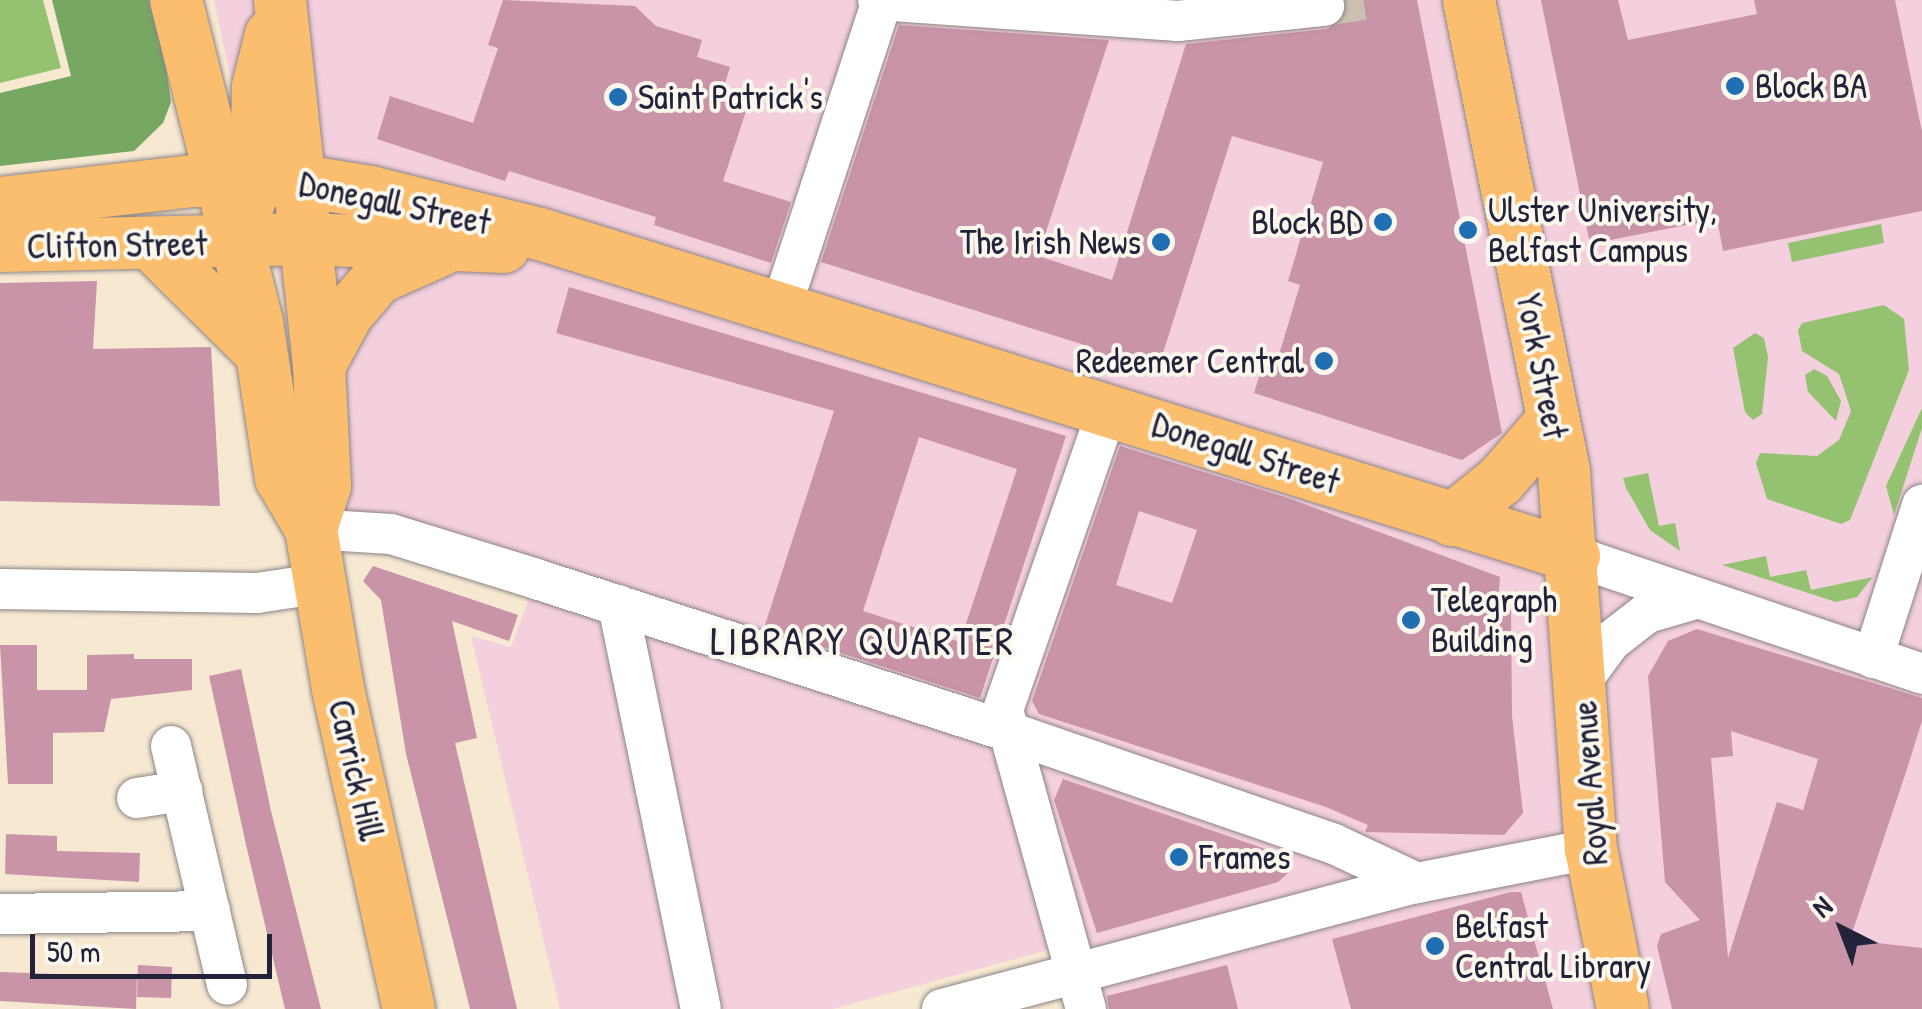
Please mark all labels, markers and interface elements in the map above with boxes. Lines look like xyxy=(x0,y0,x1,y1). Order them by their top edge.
place label: Block BA xyxy=(1755,65,1867,107)
marker: Block BA xyxy=(1724,75,1746,97)
place label: Saint Patrick's xyxy=(638,76,823,118)
marker: Saint Patrick's xyxy=(607,86,629,108)
street label: Donegall Street xyxy=(296,162,494,244)
place label: Ulster University, Belfast Campus xyxy=(1488,189,1717,271)
place label: Block BD xyxy=(1251,201,1363,243)
marker: Block BD xyxy=(1372,211,1394,233)
marker: Ulster University, Belfast Campus xyxy=(1457,219,1479,241)
place label: The Irish News xyxy=(960,221,1141,263)
street label: Clifton Street xyxy=(26,222,208,268)
marker: The Irish News xyxy=(1150,231,1172,253)
street label: York Street xyxy=(1507,290,1577,442)
place label: Redeemer Central xyxy=(1076,340,1304,382)
marker: Redeemer Central xyxy=(1313,350,1335,372)
street label: Donegall Street xyxy=(1147,403,1345,503)
place label: Telegraph Building xyxy=(1431,579,1557,661)
marker: Telegraph Building xyxy=(1400,609,1422,631)
district label: LIBRARY QUARTER xyxy=(710,616,1016,664)
street label: Carrick Hill xyxy=(319,696,393,844)
street label: Royal Avenue xyxy=(1563,699,1617,867)
place label: Frames xyxy=(1199,836,1291,878)
marker: Frames xyxy=(1168,846,1190,868)
north arrow xyxy=(1792,879,1892,979)
text: N xyxy=(1804,888,1840,926)
place label: Belfast Central Library xyxy=(1455,905,1651,987)
scale bar xyxy=(35,914,278,976)
text: 50 m xyxy=(47,931,100,971)
marker: Belfast Central Library xyxy=(1424,935,1446,957)

